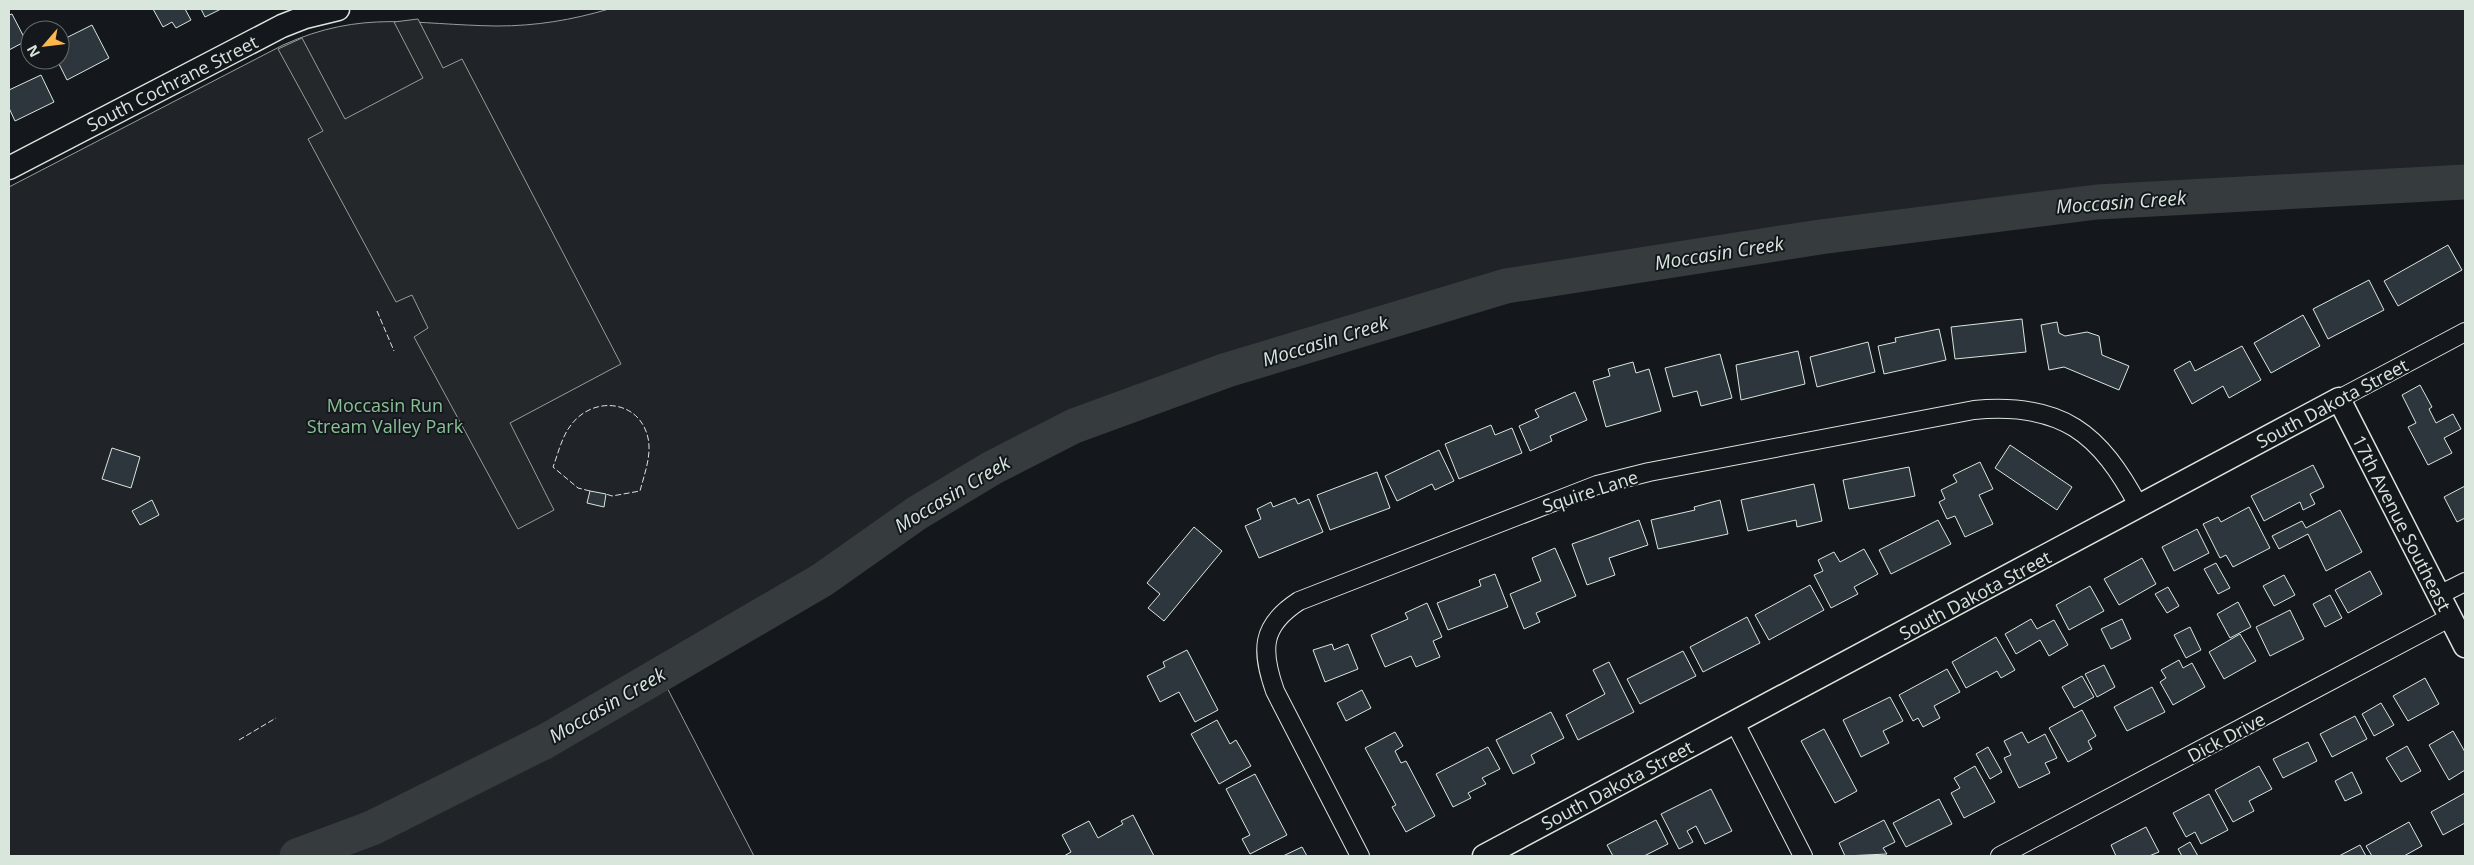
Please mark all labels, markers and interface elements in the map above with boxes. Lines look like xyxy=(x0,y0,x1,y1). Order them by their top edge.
north arrow xyxy=(20,20,70,70)
street label: South Cochrane Street xyxy=(82,29,262,137)
text: N xyxy=(22,42,44,61)
water label: Moccasin Creek xyxy=(2055,184,2188,220)
water label: Moccasin Creek xyxy=(1653,230,1786,276)
water label: Moccasin Creek xyxy=(1259,309,1392,372)
street label: South Dakota Street xyxy=(2252,353,2412,453)
park label: Moccasin Run Stream Valley Park xyxy=(307,393,464,438)
street label: 17th Avenue Southeast xyxy=(2347,431,2457,615)
water label: Moccasin Creek xyxy=(889,449,1015,539)
street label: Squire Lane xyxy=(1539,464,1641,518)
street label: South Dakota Street xyxy=(1895,545,2055,645)
water label: Moccasin Creek xyxy=(544,661,671,749)
street label: Dick Drive xyxy=(2183,707,2269,767)
street label: South Dakota Street xyxy=(1537,735,1697,835)

